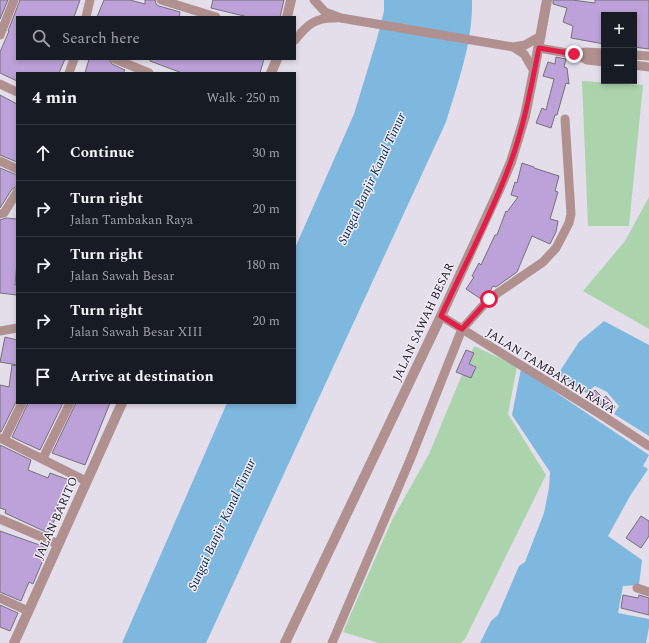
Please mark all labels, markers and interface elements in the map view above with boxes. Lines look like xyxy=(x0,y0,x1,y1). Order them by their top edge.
map controls xyxy=(601,12,637,84)
button: + xyxy=(601,12,637,48)
search box xyxy=(16,16,296,60)
icon: search xyxy=(30,27,52,49)
text: Search here xyxy=(62,27,140,50)
route end xyxy=(565,45,583,63)
button: − xyxy=(601,48,637,84)
text: 4 min xyxy=(32,85,77,111)
text: Walk · 250 m xyxy=(206,88,280,108)
water label: Sungai Banjir Kanal Timur xyxy=(333,109,412,248)
text: Continue xyxy=(70,141,135,164)
icon: ahead xyxy=(32,142,54,164)
text: 30 m xyxy=(253,143,280,163)
text: Turn right xyxy=(70,187,143,210)
icon: right xyxy=(32,198,54,220)
text: 20 m xyxy=(253,199,280,219)
text: Jalan Tambakan Raya xyxy=(70,210,193,230)
text: Turn right xyxy=(70,243,143,266)
icon: right xyxy=(32,254,54,276)
text: 180 m xyxy=(246,255,280,275)
street label: JALAN SAWAH BESAR xyxy=(388,260,459,385)
text: Jalan Sawah Besar xyxy=(70,266,175,286)
route start xyxy=(480,290,498,308)
text: Turn right xyxy=(70,299,143,322)
icon: right xyxy=(32,310,54,332)
text: 20 m xyxy=(253,311,280,331)
text: Jalan Sawah Besar XIII xyxy=(70,322,203,342)
street label: JALAN TAMBAKAN RAYA xyxy=(482,324,619,419)
text: Arrive at destination xyxy=(70,365,214,388)
icon: arrive xyxy=(32,366,54,388)
water label: Sungai Banjir Kanal Timur xyxy=(183,455,262,594)
street label: JALAN BARITO xyxy=(30,474,83,563)

